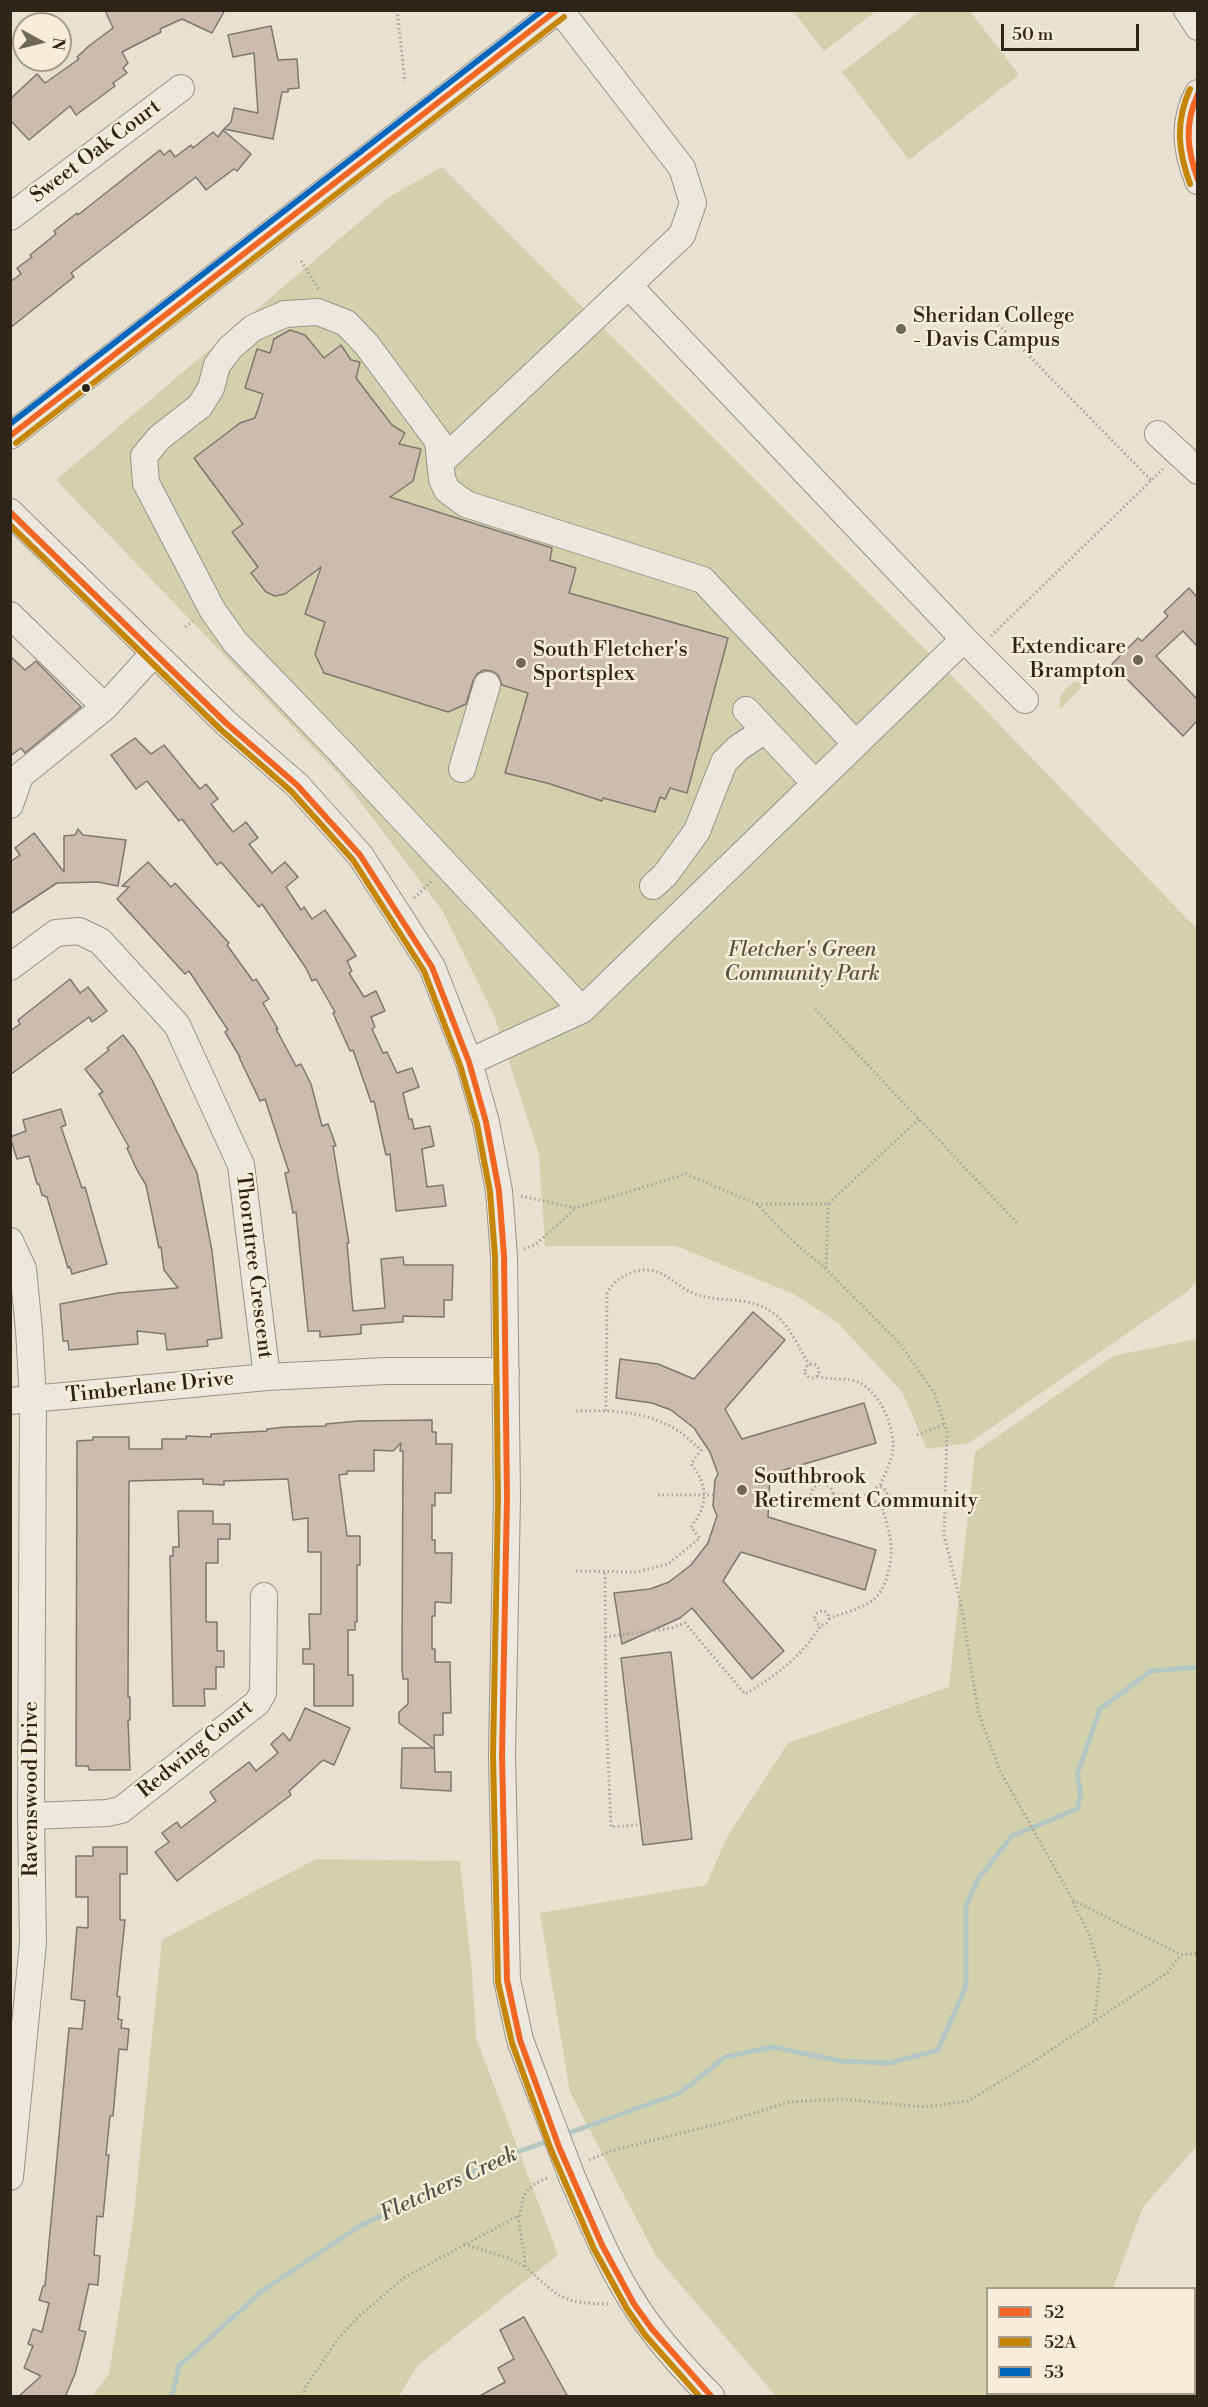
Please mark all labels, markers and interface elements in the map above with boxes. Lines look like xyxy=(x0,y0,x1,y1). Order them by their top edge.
north arrow xyxy=(12,12,72,72)
scale bar xyxy=(1004,12,1142,50)
text: 50 m xyxy=(1012,23,1053,46)
text: N xyxy=(47,36,69,51)
street label: Sweet Oak Court xyxy=(26,95,166,209)
place label: Sheridan College - Davis Campus xyxy=(913,304,1074,354)
marker: Sheridan College - Davis Campus xyxy=(894,322,908,336)
unlabelled marker xyxy=(80,382,92,394)
place label: Extendicare Brampton xyxy=(1011,635,1126,685)
place label: South Fletcher's Sportsplex xyxy=(533,638,688,688)
marker: Extendicare Brampton xyxy=(1131,653,1145,667)
marker: South Fletcher's Sportsplex xyxy=(514,656,528,670)
park label: Fletcher's Green Community Park xyxy=(724,938,880,988)
street label: Thorntree Crescent xyxy=(229,1172,277,1360)
street label: Timberlane Drive xyxy=(65,1367,235,1409)
place label: Southbrook Retirement Community xyxy=(754,1465,978,1515)
marker: Southbrook Retirement Community xyxy=(735,1483,749,1497)
street label: Redwing Court xyxy=(133,1696,259,1804)
street label: Ravenswood Drive xyxy=(19,1701,45,1877)
water label: Fletchers Creek xyxy=(376,2142,522,2228)
legend xyxy=(986,2287,1196,2395)
text: 52 xyxy=(1044,2301,1064,2324)
text: 52A xyxy=(1044,2331,1077,2354)
text: 53 xyxy=(1044,2361,1064,2384)

